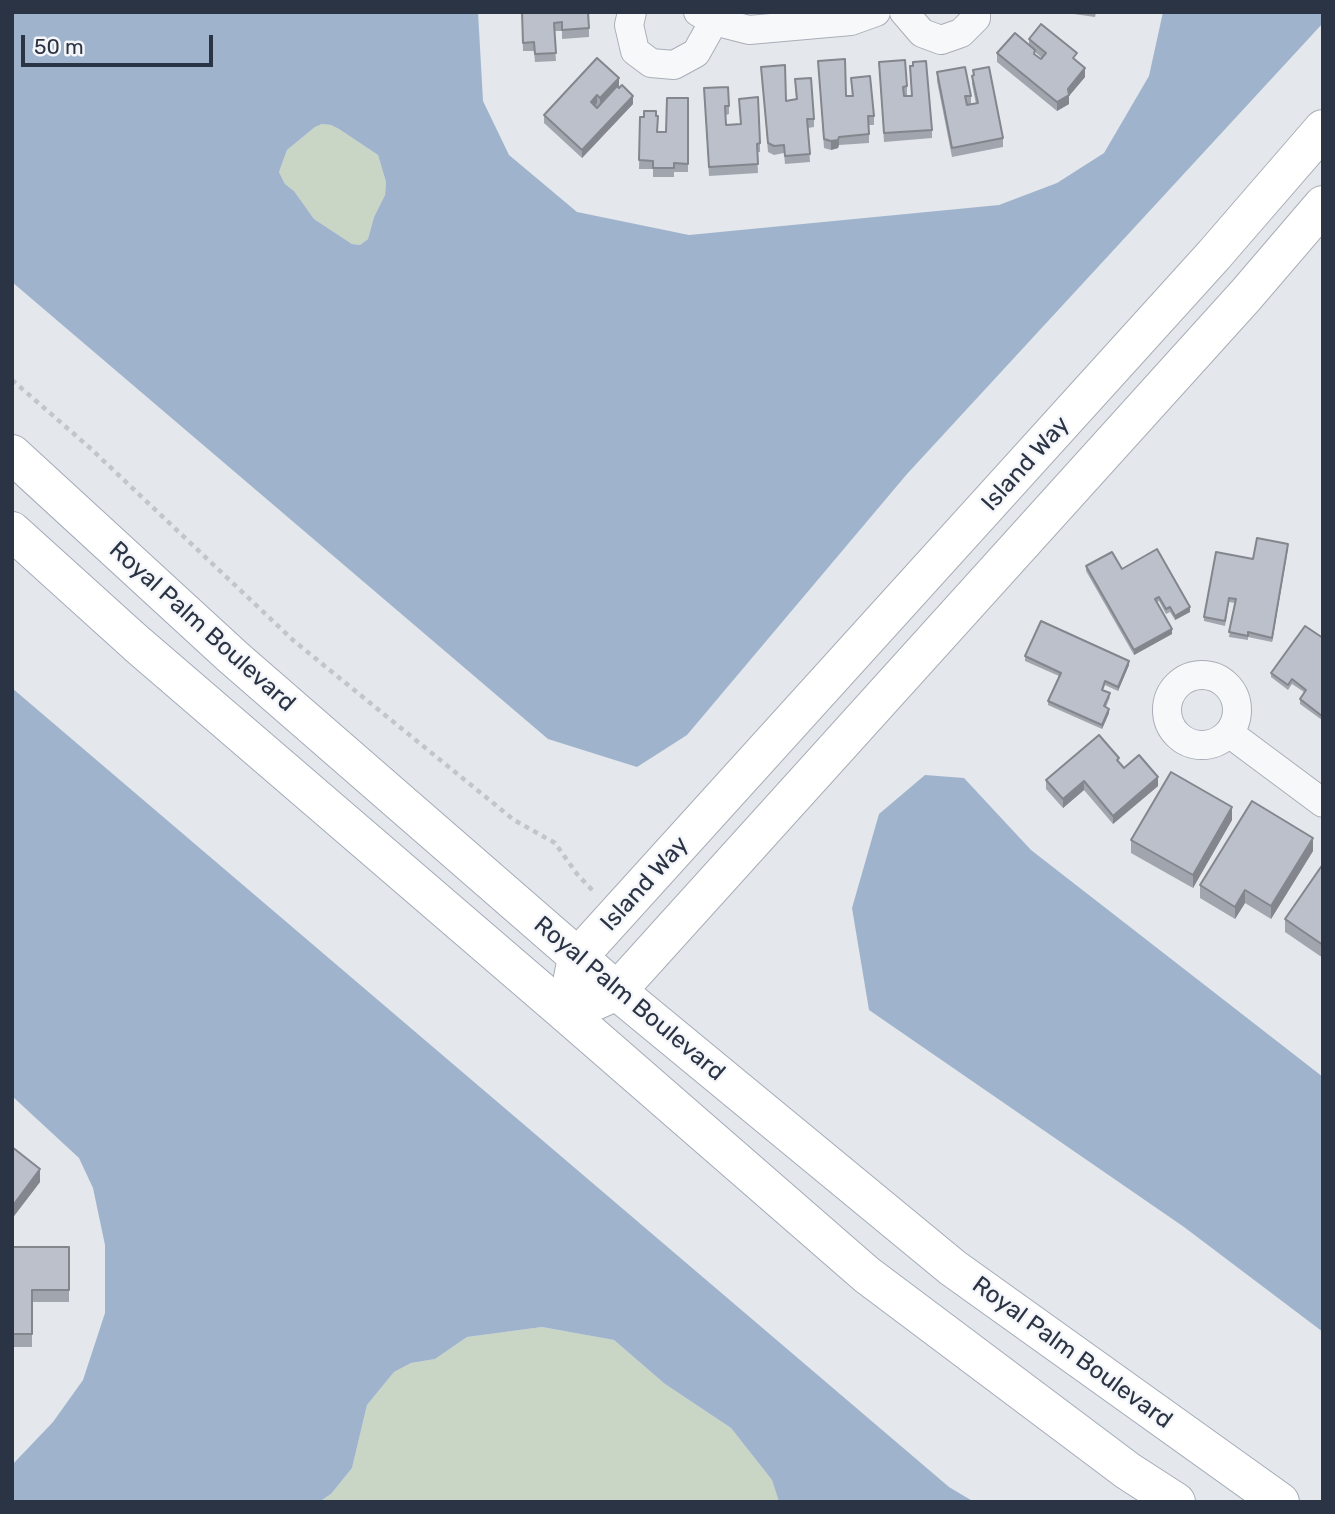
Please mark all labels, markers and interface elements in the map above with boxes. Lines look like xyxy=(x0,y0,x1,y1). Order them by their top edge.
scale bar xyxy=(24,21,217,65)
text: 50 m xyxy=(34,34,84,59)
street label: Island Way xyxy=(976,411,1076,517)
street label: Royal Palm Boulevard xyxy=(103,536,301,718)
street label: Island Way xyxy=(595,831,695,937)
street label: Royal Palm Boulevard xyxy=(528,911,730,1087)
street label: Royal Palm Boulevard xyxy=(966,1271,1178,1435)

